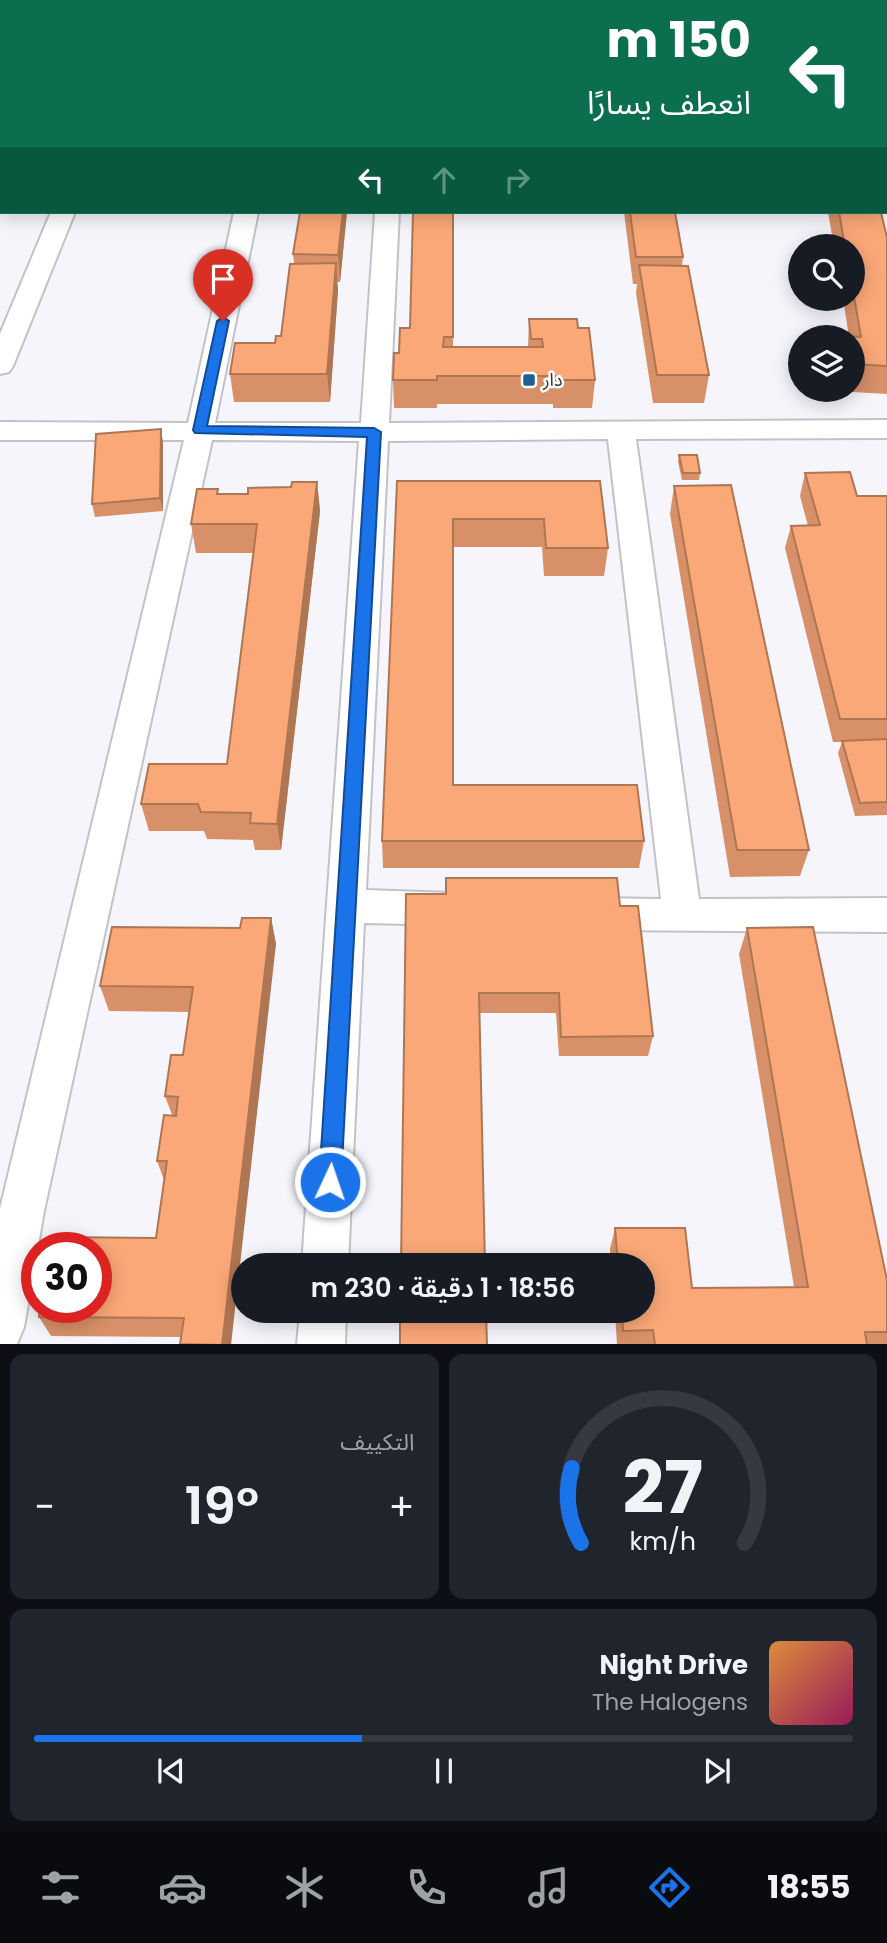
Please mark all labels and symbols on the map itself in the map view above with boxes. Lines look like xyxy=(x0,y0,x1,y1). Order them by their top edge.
pin xyxy=(193,249,253,321)
place label: دار xyxy=(542,367,562,392)
marker: دار xyxy=(521,372,537,388)
position arrow xyxy=(293,1145,367,1219)
speed limit sign: 30 xyxy=(21,1232,112,1323)

